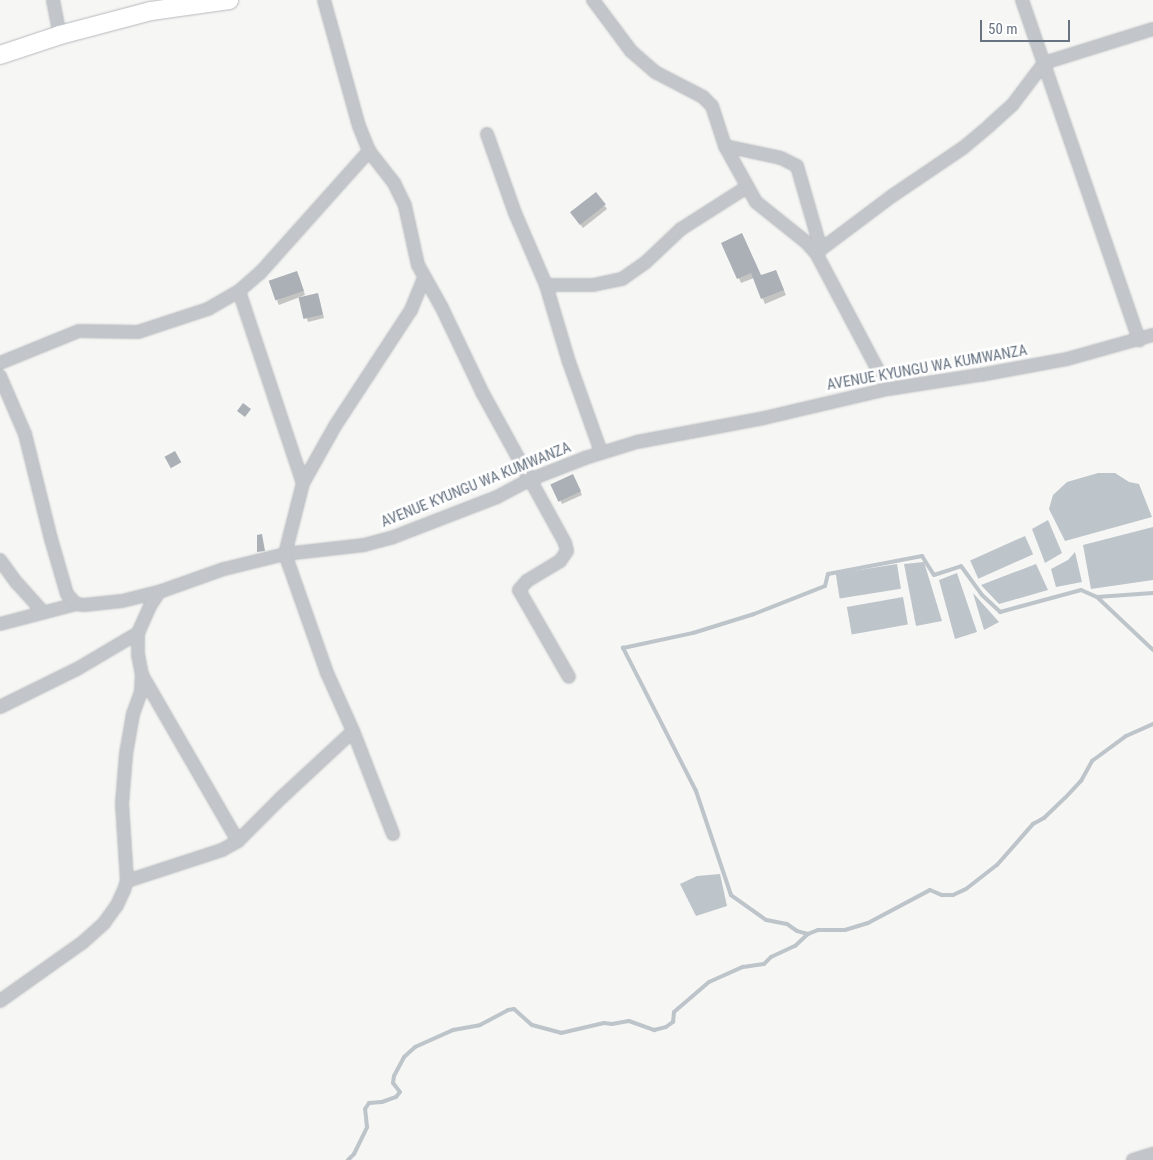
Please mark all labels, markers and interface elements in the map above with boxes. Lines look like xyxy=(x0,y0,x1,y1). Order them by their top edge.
scale bar xyxy=(983,10,1073,42)
text: 50 m xyxy=(988,20,1018,38)
street label: AVENUE KYUNGU WA KUMWANZA xyxy=(825,342,1029,394)
street label: AVENUE KYUNGU WA KUMWANZA xyxy=(378,439,574,531)

